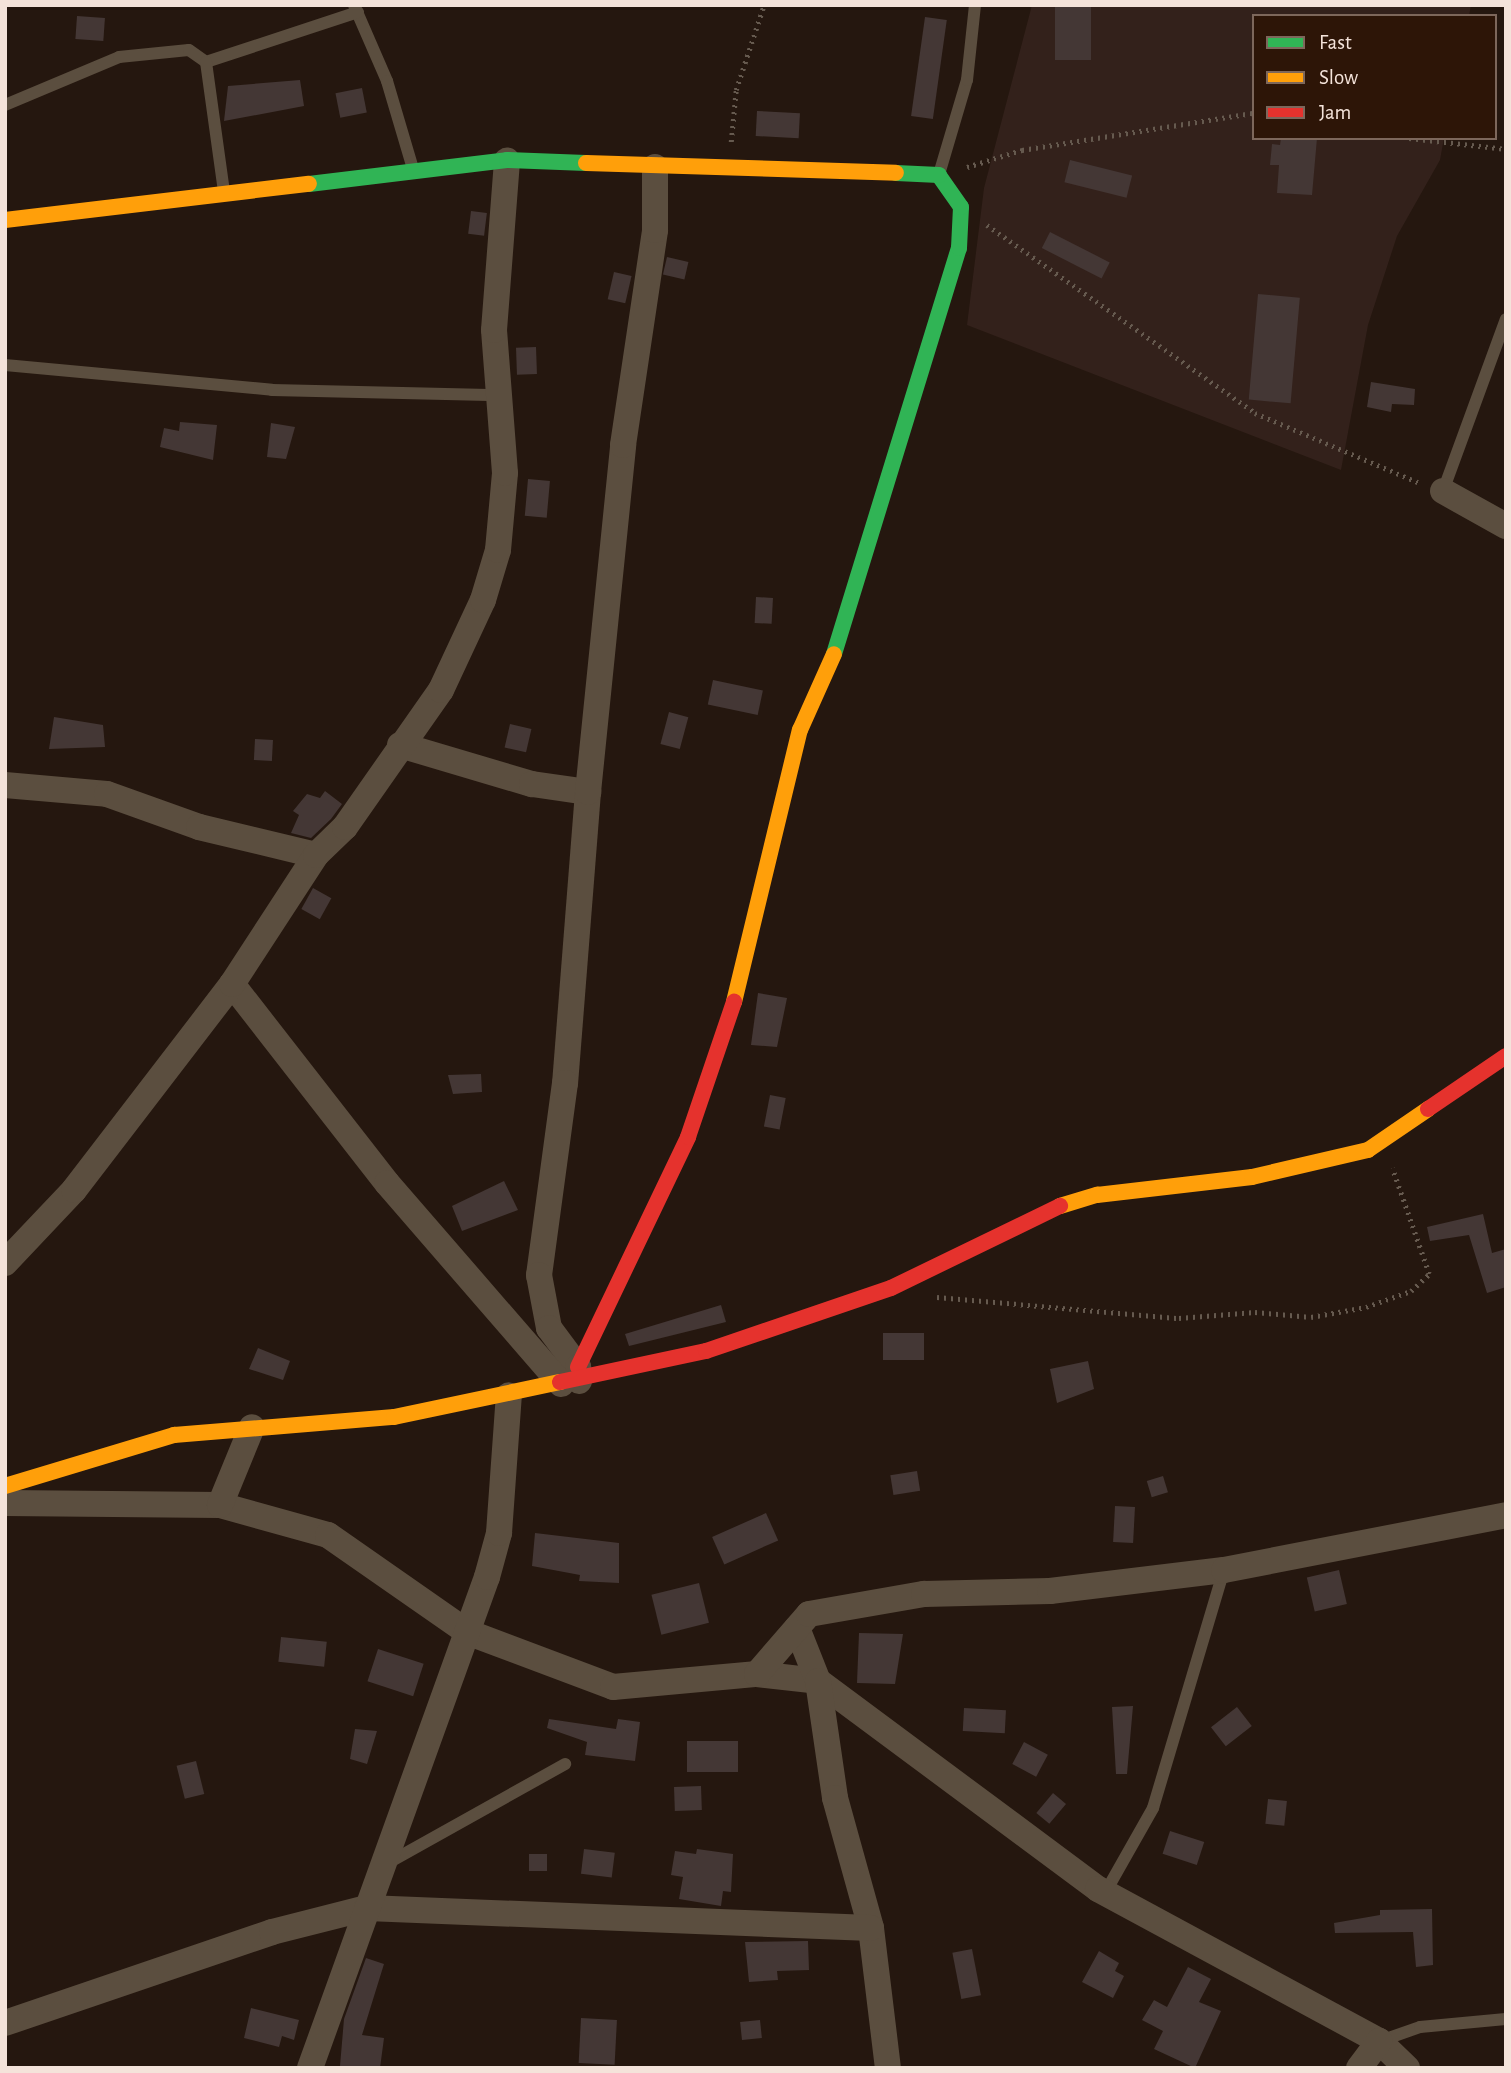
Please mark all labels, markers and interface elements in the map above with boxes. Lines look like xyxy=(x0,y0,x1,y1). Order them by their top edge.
legend xyxy=(1252,14,1497,140)
text: Fast xyxy=(1319,32,1352,53)
text: Slow xyxy=(1319,67,1358,88)
text: Jam xyxy=(1319,102,1351,123)

